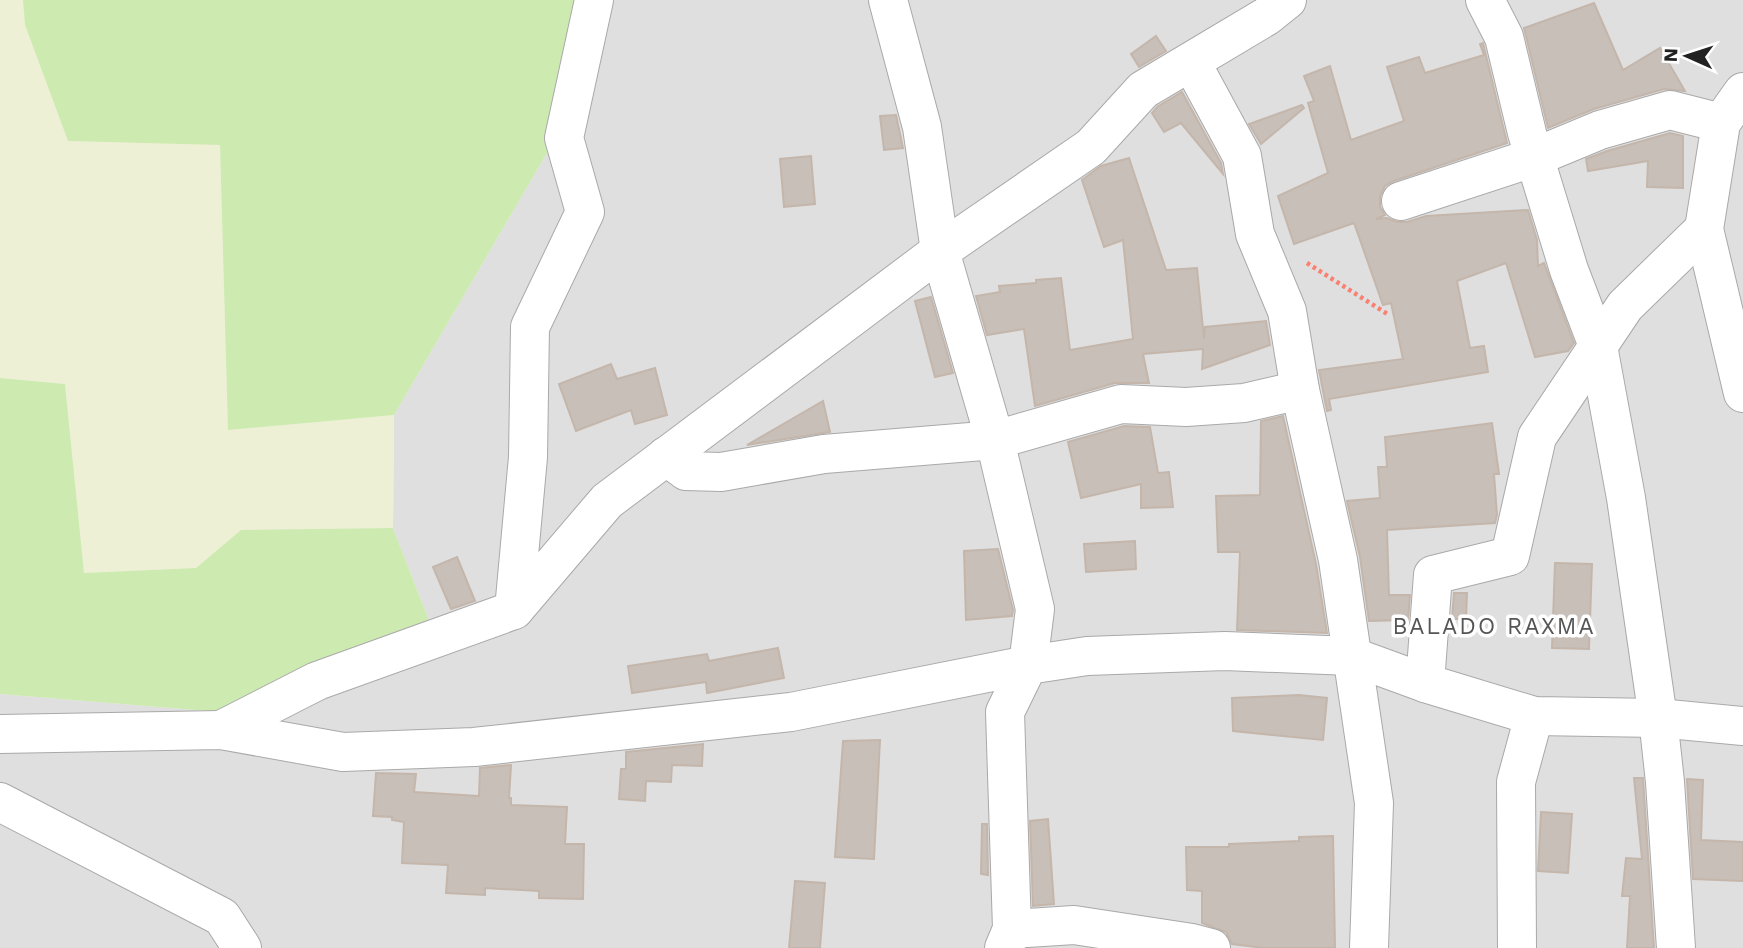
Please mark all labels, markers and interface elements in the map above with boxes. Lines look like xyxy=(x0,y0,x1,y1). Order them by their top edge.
north arrow xyxy=(1652,21,1722,91)
text: N xyxy=(1659,47,1682,63)
district label: BALADO RAXMA xyxy=(1392,613,1596,640)

